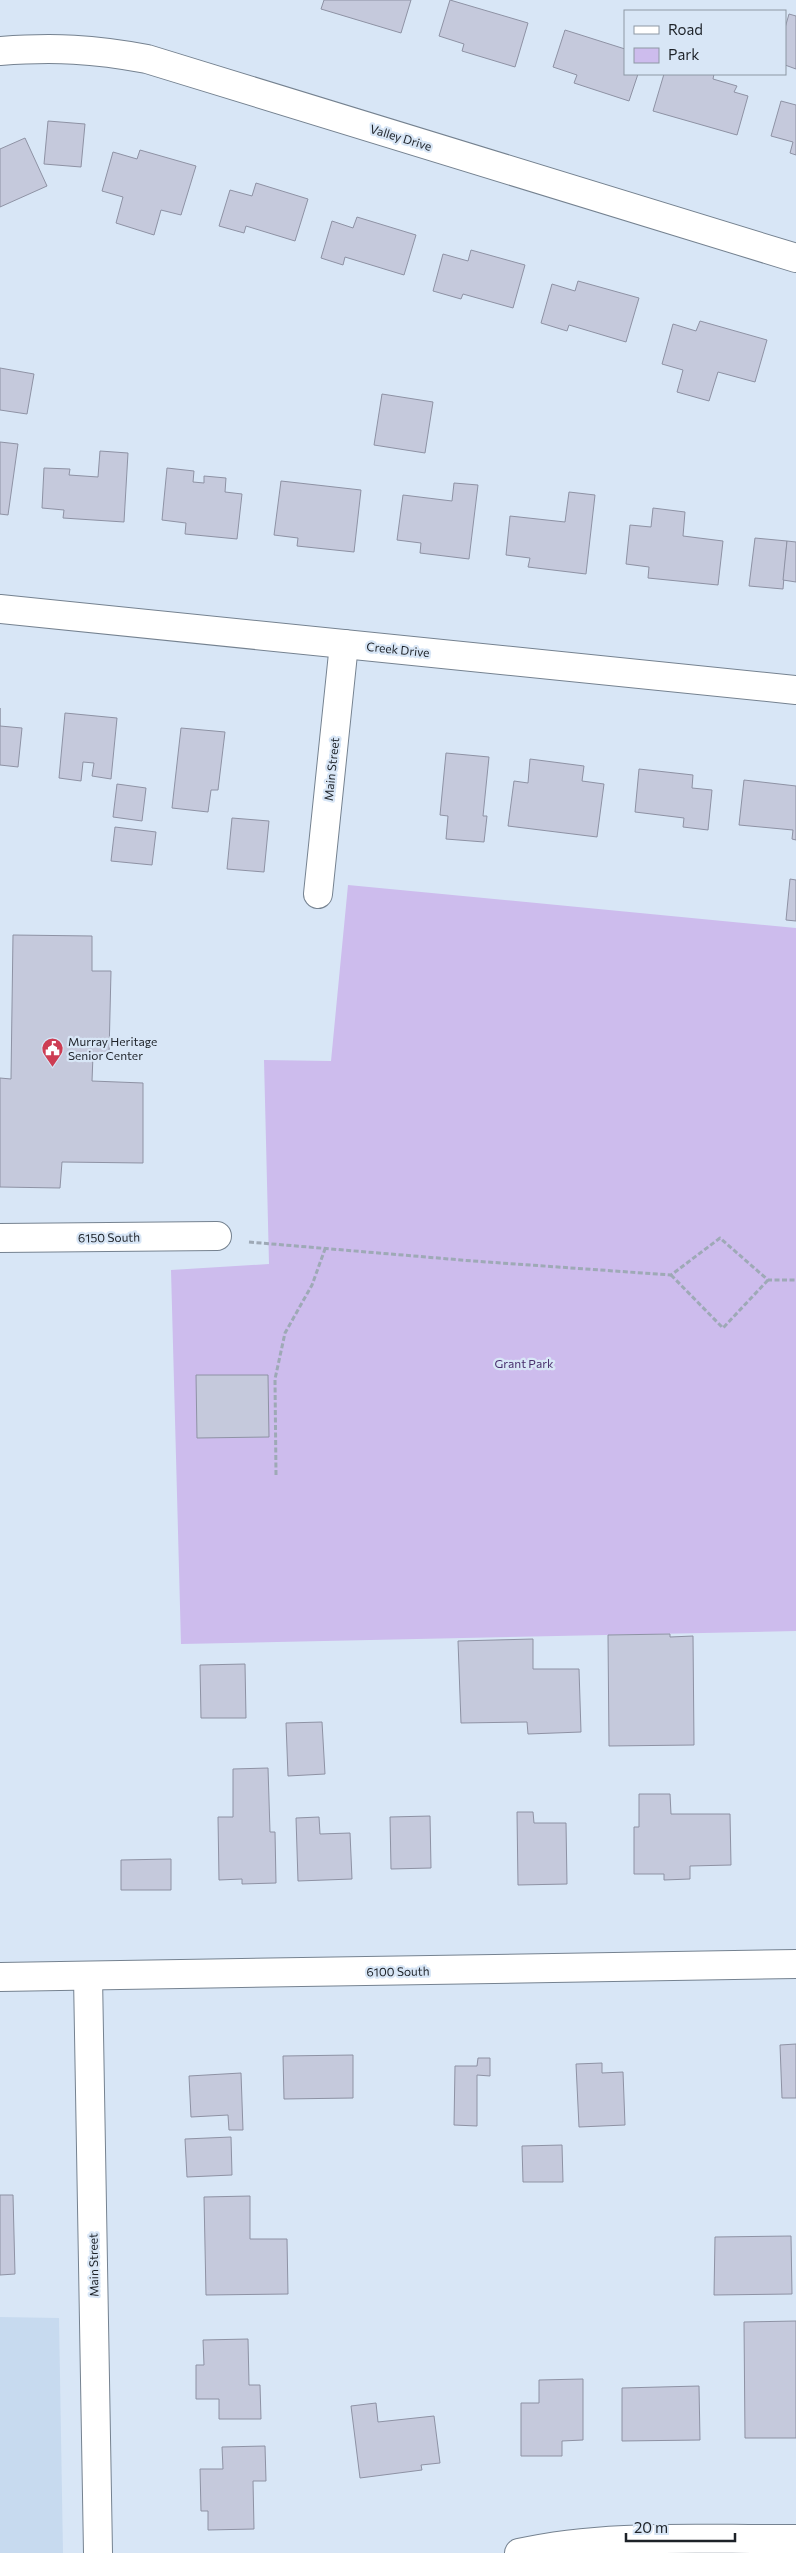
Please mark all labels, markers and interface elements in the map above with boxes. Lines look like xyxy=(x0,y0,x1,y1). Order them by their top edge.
legend xyxy=(624,10,786,75)
text: Road xyxy=(668,20,703,38)
text: Park xyxy=(668,45,699,63)
street label: Valley Drive xyxy=(369,121,433,153)
street label: Creek Drive xyxy=(366,639,430,659)
street label: Main Street xyxy=(321,736,341,801)
place label: Murray Heritage Senior Center xyxy=(68,1034,157,1062)
public building icon: Murray Heritage Senior Center xyxy=(40,1036,64,1067)
street label: 6150 South xyxy=(78,1229,140,1245)
park label: Grant Park xyxy=(495,1356,554,1370)
street label: 6100 South xyxy=(366,1963,430,1979)
street label: Main Street xyxy=(85,2233,101,2297)
scale bar xyxy=(626,2510,735,2542)
text: 20 m xyxy=(634,2518,668,2536)

